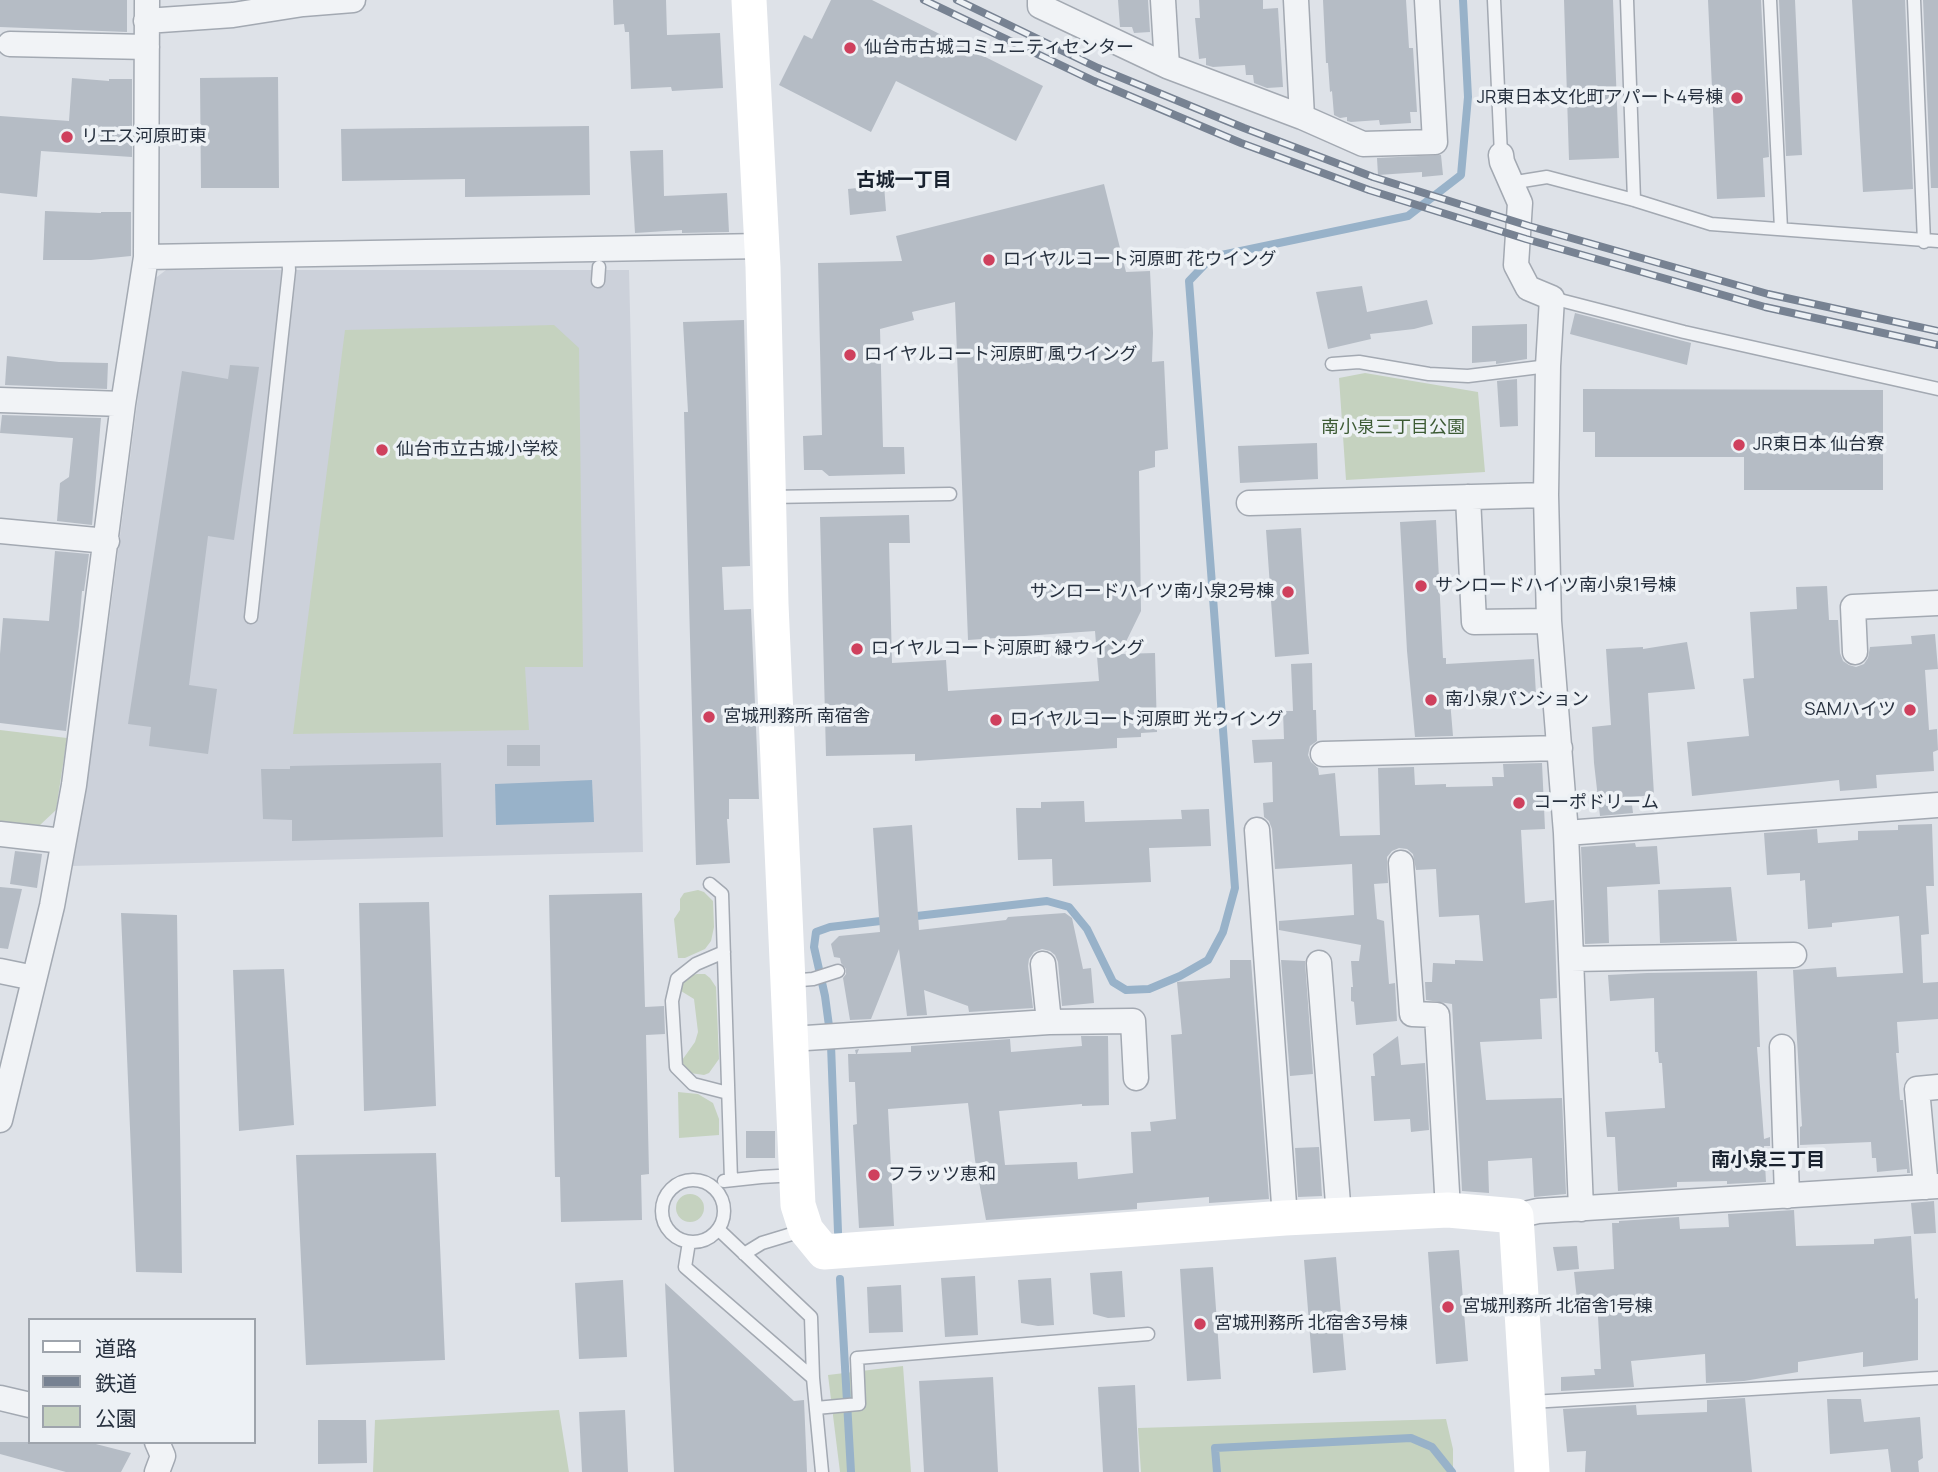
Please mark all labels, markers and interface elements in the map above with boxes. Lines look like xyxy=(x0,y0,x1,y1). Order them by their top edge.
place label: 仙台市古城コミュニティセンター xyxy=(864,37,1134,59)
marker: 仙台市古城コミュニティセンター xyxy=(842,40,858,56)
place label: JR東日本文化町アパート4号棟 xyxy=(1477,87,1723,109)
marker: JR東日本文化町アパート4号棟 xyxy=(1729,90,1745,106)
place label: リエス河原町東 xyxy=(81,126,207,148)
marker: リエス河原町東 xyxy=(59,129,75,145)
district label: 古城一丁目 xyxy=(857,170,951,192)
place label: ロイヤルコート河原町 花ウイング xyxy=(1003,249,1277,271)
marker: ロイヤルコート河原町 花ウイング xyxy=(981,252,997,268)
place label: ロイヤルコート河原町 風ウイング xyxy=(864,344,1138,366)
marker: ロイヤルコート河原町 風ウイング xyxy=(842,347,858,363)
park label: 南小泉三丁目公園 xyxy=(1321,417,1465,439)
place label: JR東日本 仙台寮 xyxy=(1753,434,1884,456)
marker: JR東日本 仙台寮 xyxy=(1731,437,1747,453)
place label: 仙台市立古城小学校 xyxy=(396,439,558,461)
marker: 仙台市立古城小学校 xyxy=(374,442,390,458)
place label: サンロードハイツ南小泉1号棟 xyxy=(1435,575,1676,597)
marker: サンロードハイツ南小泉1号棟 xyxy=(1413,578,1429,594)
place label: サンロードハイツ南小泉2号棟 xyxy=(1030,581,1274,603)
marker: サンロードハイツ南小泉2号棟 xyxy=(1280,584,1296,600)
place label: ロイヤルコート河原町 緑ウイング xyxy=(871,638,1145,660)
marker: ロイヤルコート河原町 緑ウイング xyxy=(849,641,865,657)
place label: 南小泉パンション xyxy=(1445,689,1589,711)
marker: 南小泉パンション xyxy=(1423,692,1439,708)
place label: SAMハイツ xyxy=(1804,699,1896,721)
marker: SAMハイツ xyxy=(1902,702,1918,718)
place label: 宮城刑務所 南宿舎 xyxy=(723,706,871,728)
marker: 宮城刑務所 南宿舎 xyxy=(701,709,717,725)
place label: ロイヤルコート河原町 光ウイング xyxy=(1010,709,1284,731)
marker: ロイヤルコート河原町 光ウイング xyxy=(988,712,1004,728)
place label: コーポドリーム xyxy=(1533,792,1659,814)
marker: コーポドリーム xyxy=(1511,795,1527,811)
district label: 南小泉三丁目 xyxy=(1711,1150,1825,1172)
place label: フラッツ恵和 xyxy=(888,1164,996,1186)
marker: フラッツ恵和 xyxy=(866,1167,882,1183)
place label: 宮城刑務所 北宿舎1号棟 xyxy=(1462,1296,1653,1318)
marker: 宮城刑務所 北宿舎1号棟 xyxy=(1440,1299,1456,1315)
place label: 宮城刑務所 北宿舎3号棟 xyxy=(1214,1313,1408,1335)
marker: 宮城刑務所 北宿舎3号棟 xyxy=(1192,1316,1208,1332)
legend xyxy=(28,1318,256,1444)
text: 道路 xyxy=(95,1334,137,1362)
text: 鉄道 xyxy=(95,1369,137,1397)
text: 公園 xyxy=(95,1404,137,1432)

